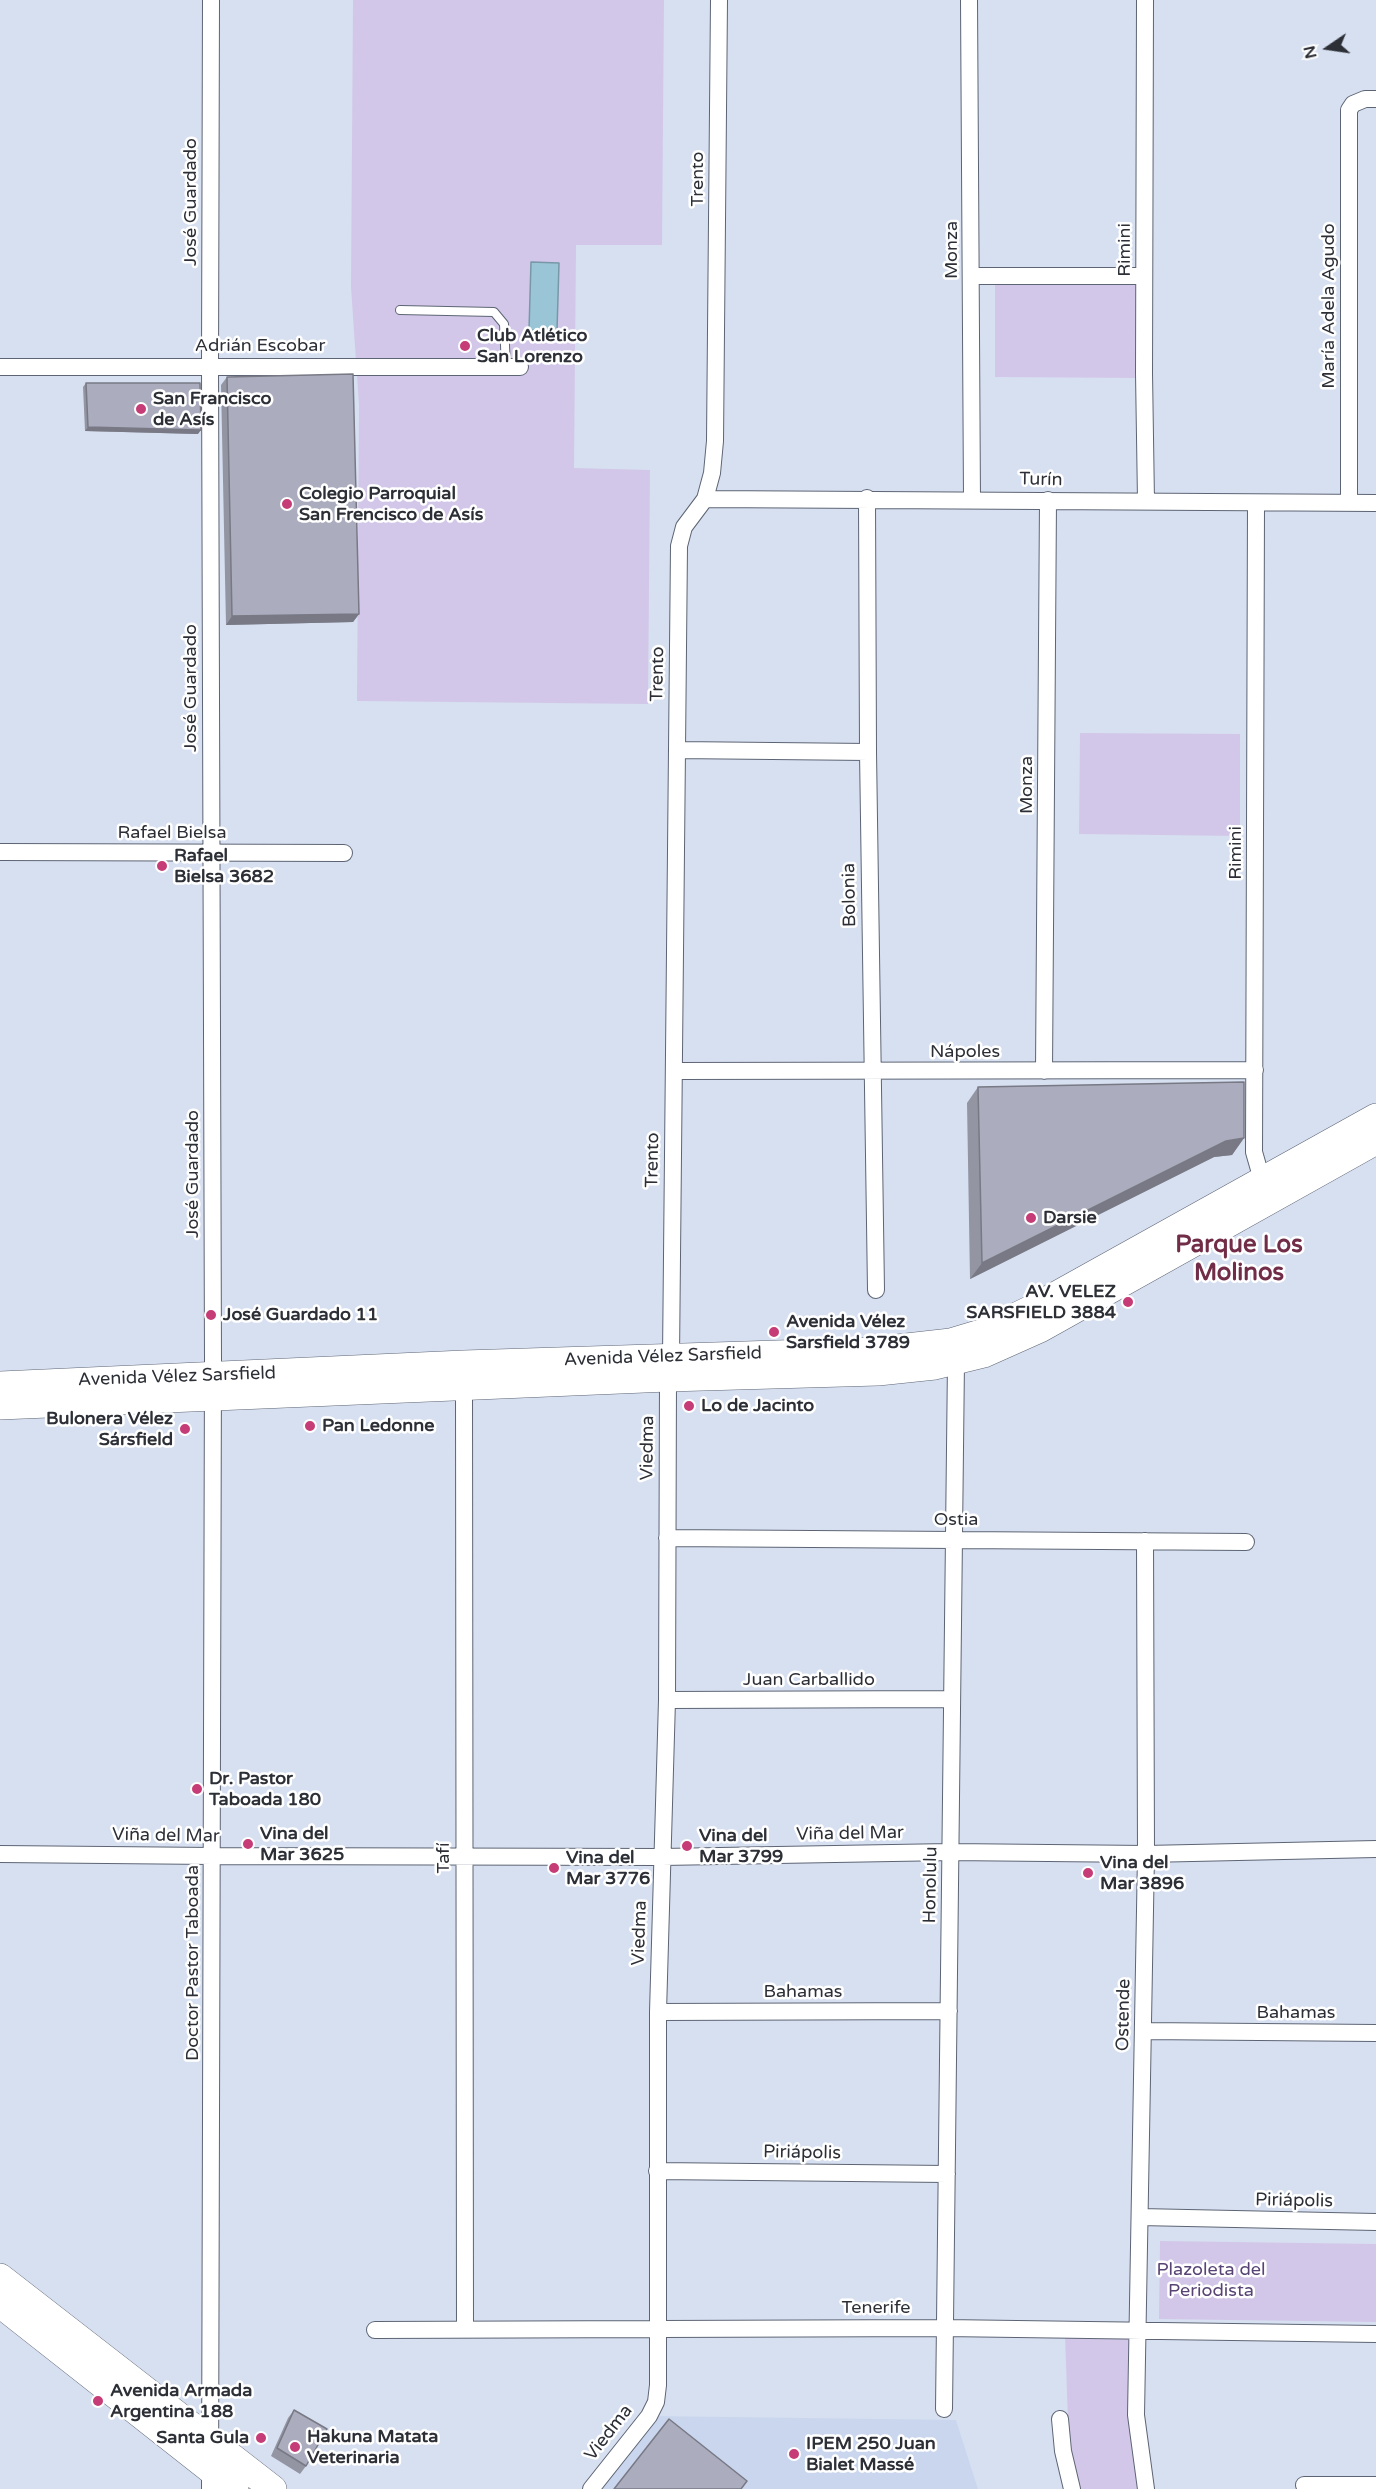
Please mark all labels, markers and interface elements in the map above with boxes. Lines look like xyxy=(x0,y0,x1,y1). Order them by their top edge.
north arrow xyxy=(1298,18,1358,78)
text: N xyxy=(1299,44,1322,61)
street label: José Guardado xyxy=(180,138,202,266)
street label: Trento xyxy=(687,151,709,207)
street label: Monza xyxy=(941,221,963,279)
street label: Rimini xyxy=(1114,223,1136,277)
street label: María Adela Agudo xyxy=(1318,223,1340,389)
place label: Club Atlético San Lorenzo xyxy=(477,325,587,368)
street label: Adrián Escobar xyxy=(195,335,325,357)
marker: Club Atlético San Lorenzo xyxy=(458,339,472,353)
place label: San Francisco de Asís xyxy=(153,388,271,430)
marker: San Francisco de Asís xyxy=(134,402,148,416)
street label: Turín xyxy=(1019,469,1063,491)
place label: Colegio Parroquial San Frencisco de Asís xyxy=(299,483,483,526)
marker: Colegio Parroquial San Frencisco de Asís xyxy=(280,497,294,511)
street label: José Guardado xyxy=(180,624,202,752)
street label: Trento xyxy=(647,646,669,702)
street label: Monza xyxy=(1016,756,1038,814)
street label: Rafael Bielsa xyxy=(118,822,226,844)
street label: Rimini xyxy=(1225,826,1247,880)
place label: Rafael Bielsa 3682 xyxy=(174,845,274,888)
marker: Rafael Bielsa 3682 xyxy=(155,859,169,873)
street label: Bolonia xyxy=(839,863,861,927)
street label: Nápoles xyxy=(930,1041,1000,1063)
street label: José Guardado xyxy=(182,1110,204,1238)
street label: Trento xyxy=(642,1132,664,1188)
place label: Darsie xyxy=(1043,1207,1097,1229)
marker: Darsie xyxy=(1024,1211,1038,1225)
district label: Parque Los Molinos xyxy=(1175,1232,1303,1288)
place label: AV. VELEZ SARSFIELD 3884 xyxy=(966,1281,1116,1324)
marker: AV. VELEZ SARSFIELD 3884 xyxy=(1121,1295,1135,1309)
place label: José Guardado 11 xyxy=(223,1304,378,1326)
marker: José Guardado 11 xyxy=(204,1308,218,1322)
place label: Avenida Vélez Sarsfield 3789 xyxy=(786,1311,910,1354)
marker: Avenida Vélez Sarsfield 3789 xyxy=(767,1325,781,1339)
street label: Avenida Vélez Sarsfield xyxy=(564,1343,762,1371)
street label: Avenida Vélez Sarsfield xyxy=(78,1363,276,1391)
place label: Lo de Jacinto xyxy=(701,1395,814,1417)
marker: Lo de Jacinto xyxy=(682,1399,696,1413)
place label: Bulonera Vélez Sársfield xyxy=(46,1408,173,1450)
place label: Pan Ledonne xyxy=(322,1415,434,1437)
street label: Viedma xyxy=(637,1415,659,1481)
marker: Pan Ledonne xyxy=(303,1419,317,1433)
marker: Bulonera Vélez Sársfield xyxy=(178,1422,192,1436)
street label: Ostia xyxy=(934,1509,978,1531)
street label: Juan Carballido xyxy=(743,1669,875,1691)
place label: Dr. Pastor Taboada 180 xyxy=(209,1768,321,1810)
marker: Dr. Pastor Taboada 180 xyxy=(190,1782,204,1796)
street label: Viña del Mar xyxy=(796,1822,904,1846)
place label: Vina del Mar 3625 xyxy=(260,1823,344,1866)
street label: Viña del Mar xyxy=(112,1824,220,1848)
place label: Vina del Mar 3799 xyxy=(699,1825,783,1868)
marker: Vina del Mar 3625 xyxy=(241,1837,255,1851)
marker: Vina del Mar 3799 xyxy=(680,1839,694,1853)
street label: Tafí xyxy=(433,1843,455,1873)
street label: Honolulu xyxy=(920,1846,942,1924)
place label: Vina del Mar 3776 xyxy=(566,1847,650,1890)
place label: Vina del Mar 3896 xyxy=(1100,1852,1184,1894)
marker: Vina del Mar 3776 xyxy=(547,1861,561,1875)
street label: Doctor Pastor Taboada xyxy=(182,1865,204,2061)
marker: Vina del Mar 3896 xyxy=(1081,1866,1095,1880)
street label: Viedma xyxy=(628,1900,652,1966)
street label: Ostende xyxy=(1113,1979,1135,2051)
street label: Bahamas xyxy=(764,1981,842,2003)
street label: Bahamas xyxy=(1257,2002,1335,2024)
street label: Piriápolis xyxy=(763,2142,841,2164)
street label: Piriápolis xyxy=(1255,2190,1333,2212)
park label: Plazoleta del Periodista xyxy=(1157,2259,1265,2302)
street label: Tenerife xyxy=(841,2297,911,2319)
place label: Avenida Armada Argentina 188 xyxy=(110,2380,252,2422)
marker: Avenida Armada Argentina 188 xyxy=(91,2394,105,2408)
street label: Viedma xyxy=(580,2401,638,2465)
place label: Hakuna Matata Veterinaria xyxy=(307,2426,438,2468)
place label: Santa Gula xyxy=(156,2427,249,2449)
marker: Santa Gula xyxy=(254,2431,268,2445)
place label: IPEM 250 Juan Bialet Massé xyxy=(806,2433,936,2476)
marker: Hakuna Matata Veterinaria xyxy=(288,2440,302,2454)
marker: IPEM 250 Juan Bialet Massé xyxy=(787,2447,801,2461)

